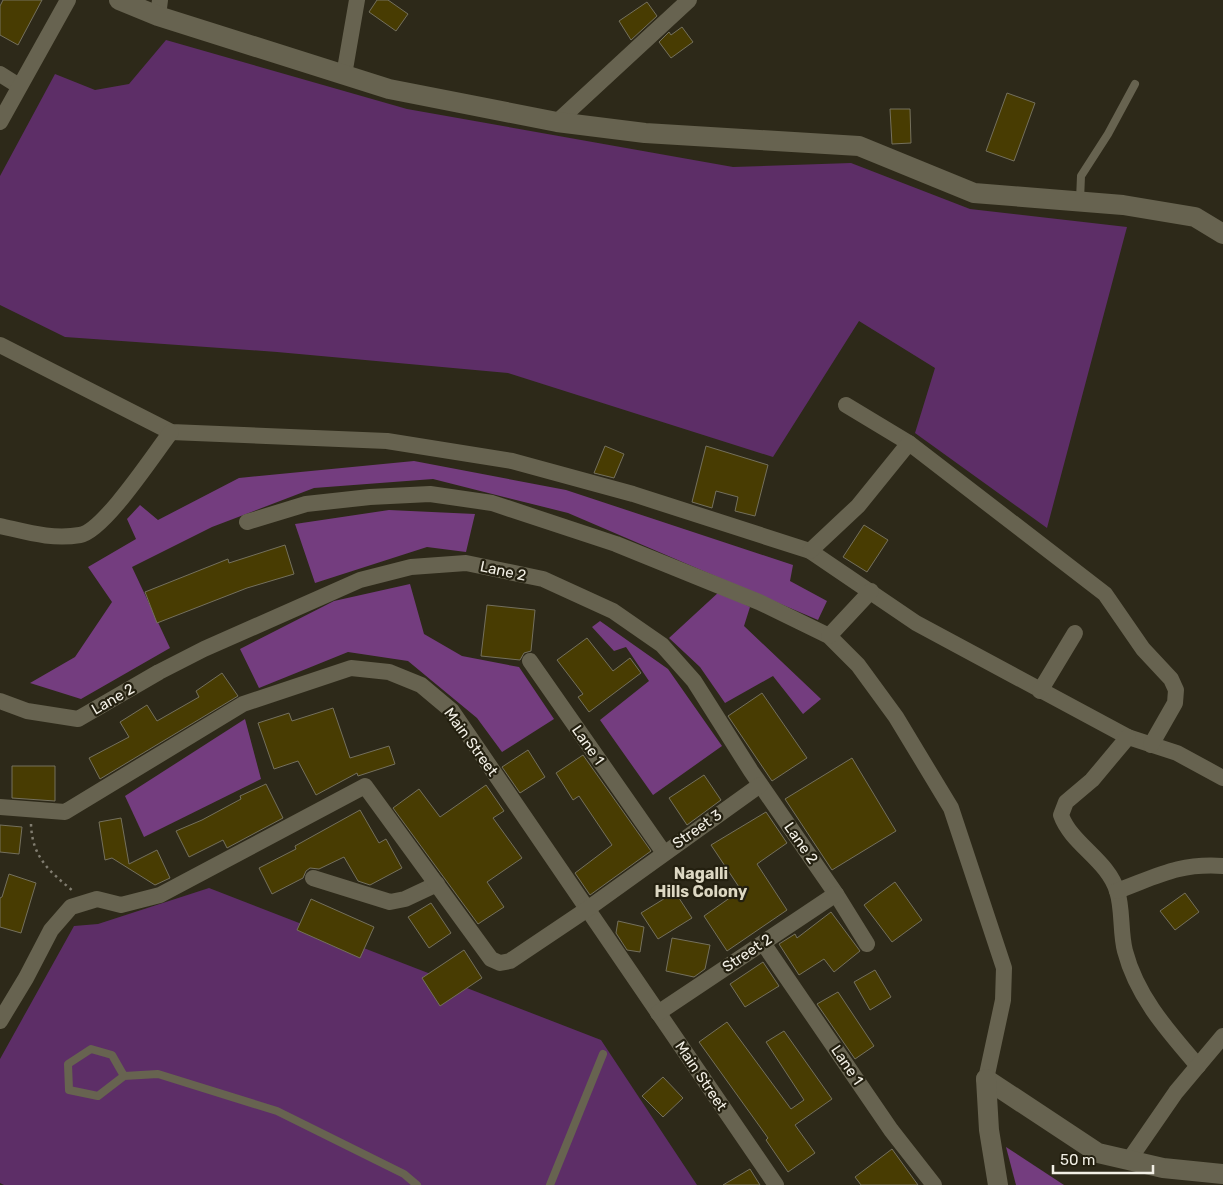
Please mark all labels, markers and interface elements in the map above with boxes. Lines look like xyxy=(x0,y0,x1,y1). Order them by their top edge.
street label: Lane 2 xyxy=(478,557,528,585)
street label: Lane 2 xyxy=(88,679,138,718)
street label: Main Street xyxy=(440,704,502,780)
street label: Lane 1 xyxy=(568,722,608,768)
street label: Street 3 xyxy=(669,806,725,852)
street label: Lane 2 xyxy=(780,819,822,867)
district label: Nagalli Hills Colony xyxy=(655,864,748,901)
street label: Street 2 xyxy=(719,930,775,976)
street label: Main Street xyxy=(671,1038,731,1114)
street label: Lane 1 xyxy=(827,1042,867,1088)
scale bar xyxy=(1053,1142,1153,1174)
text: 50 m xyxy=(1060,1151,1095,1169)

